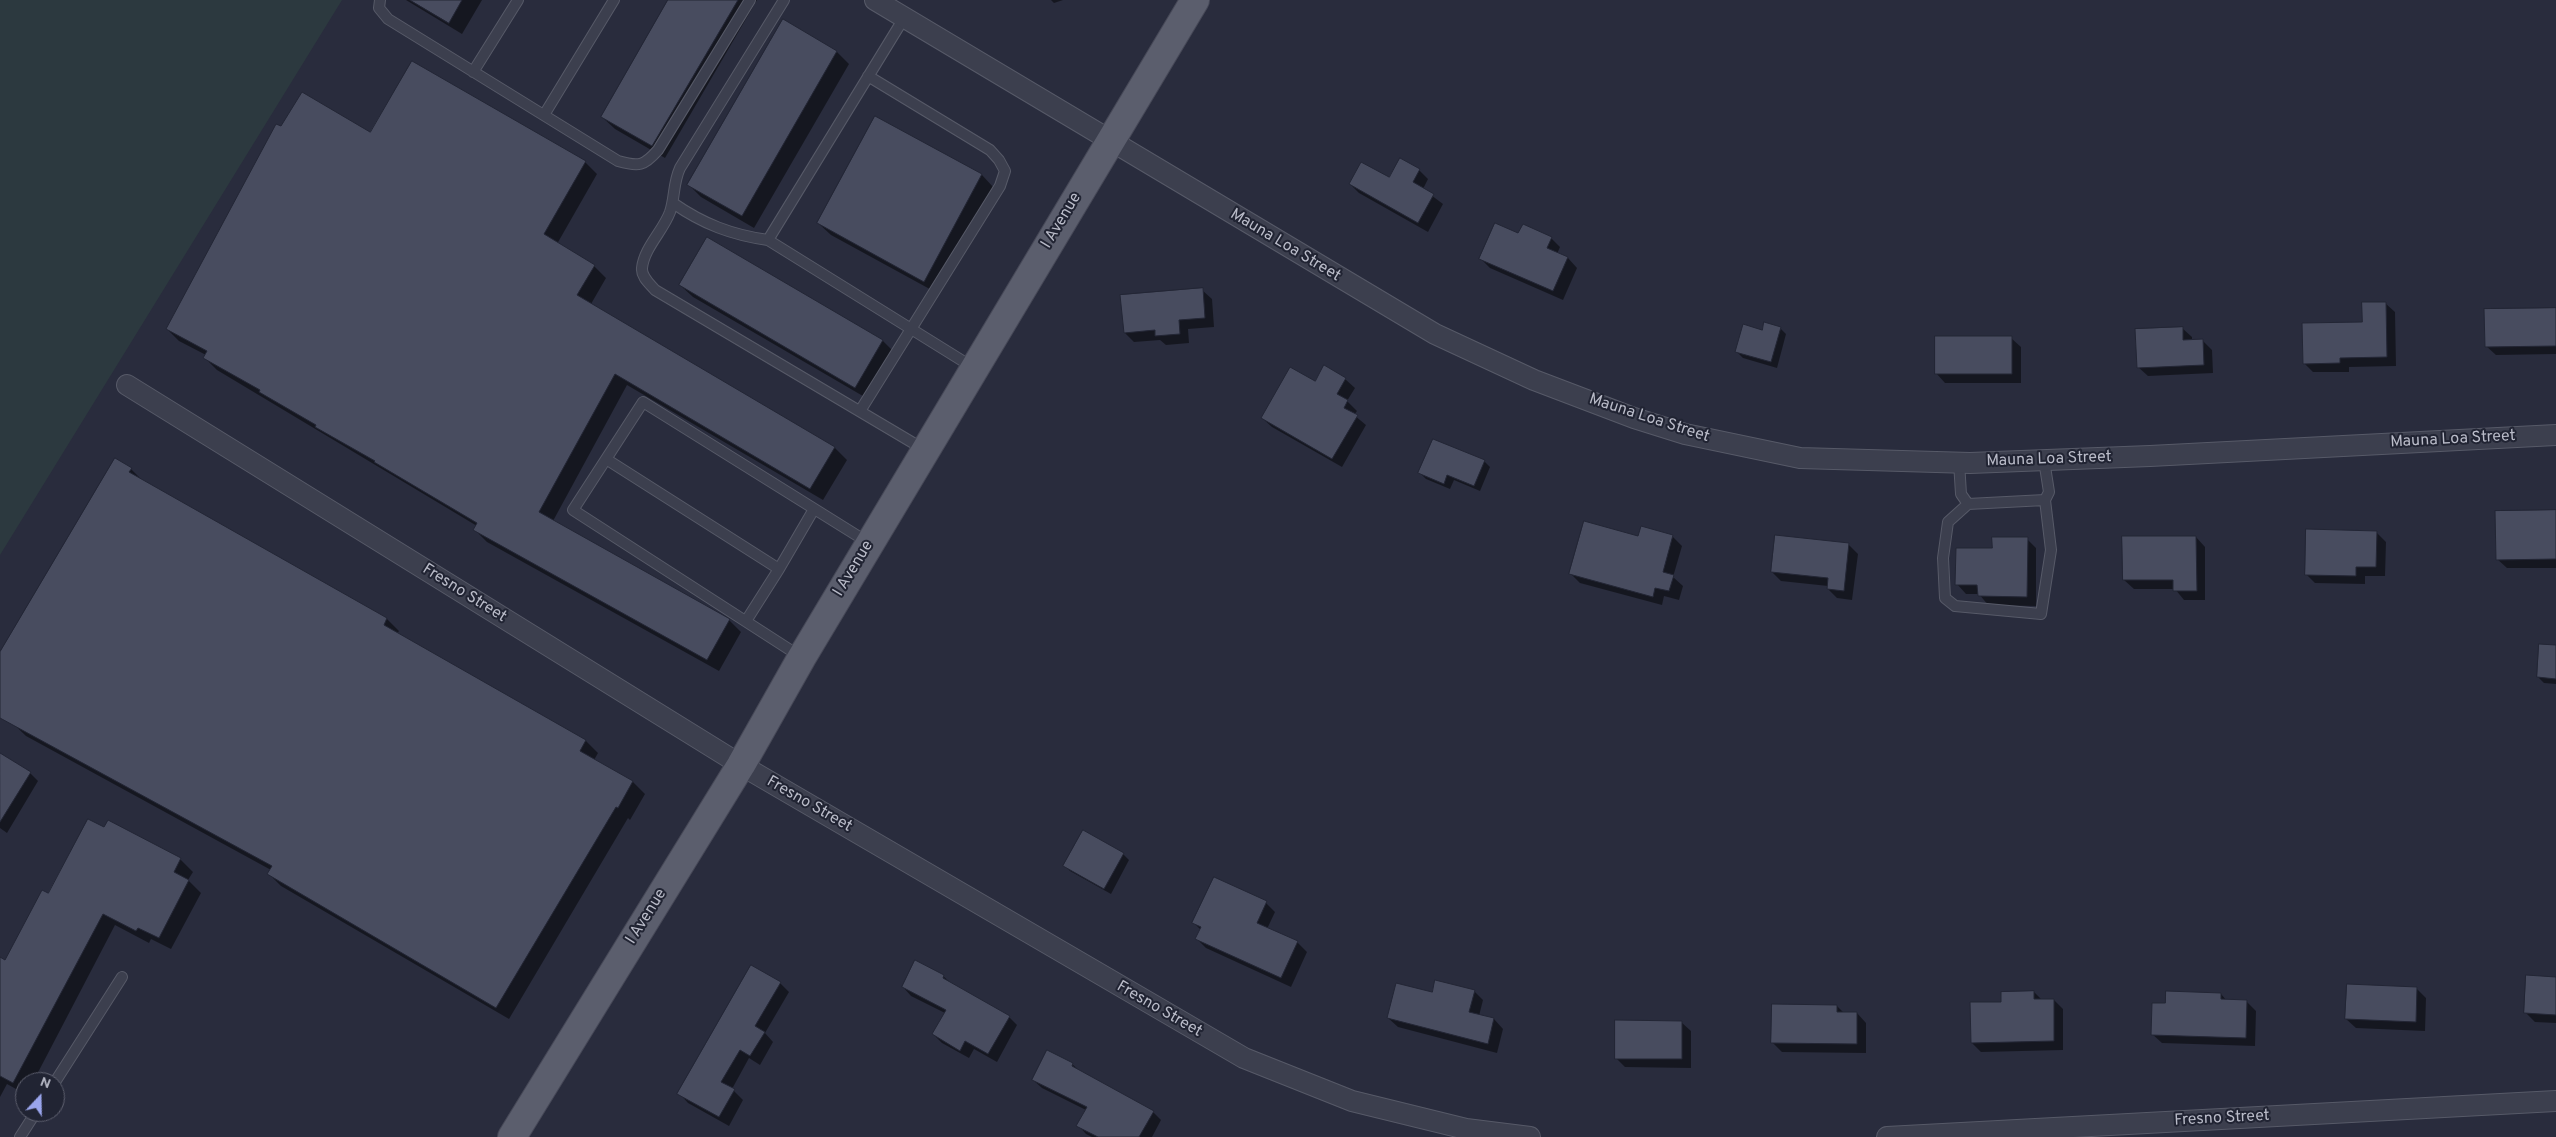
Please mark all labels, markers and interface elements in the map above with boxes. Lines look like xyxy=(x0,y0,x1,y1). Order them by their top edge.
street label: I Avenue xyxy=(1038,190,1086,252)
street label: Mauna Loa Street xyxy=(1226,205,1344,287)
street label: Mauna Loa Street xyxy=(1586,390,1712,448)
street label: Mauna Loa Street xyxy=(2390,427,2516,453)
street label: Mauna Loa Street xyxy=(1986,448,2112,472)
street label: I Avenue xyxy=(830,538,878,600)
street label: Fresno Street xyxy=(418,561,510,627)
street label: Fresno Street xyxy=(763,773,855,837)
street label: I Avenue xyxy=(622,886,672,948)
street label: Fresno Street xyxy=(1113,978,1205,1042)
north arrow xyxy=(15,1072,65,1122)
text: N xyxy=(37,1074,53,1093)
street label: Fresno Street xyxy=(2174,1107,2270,1131)

